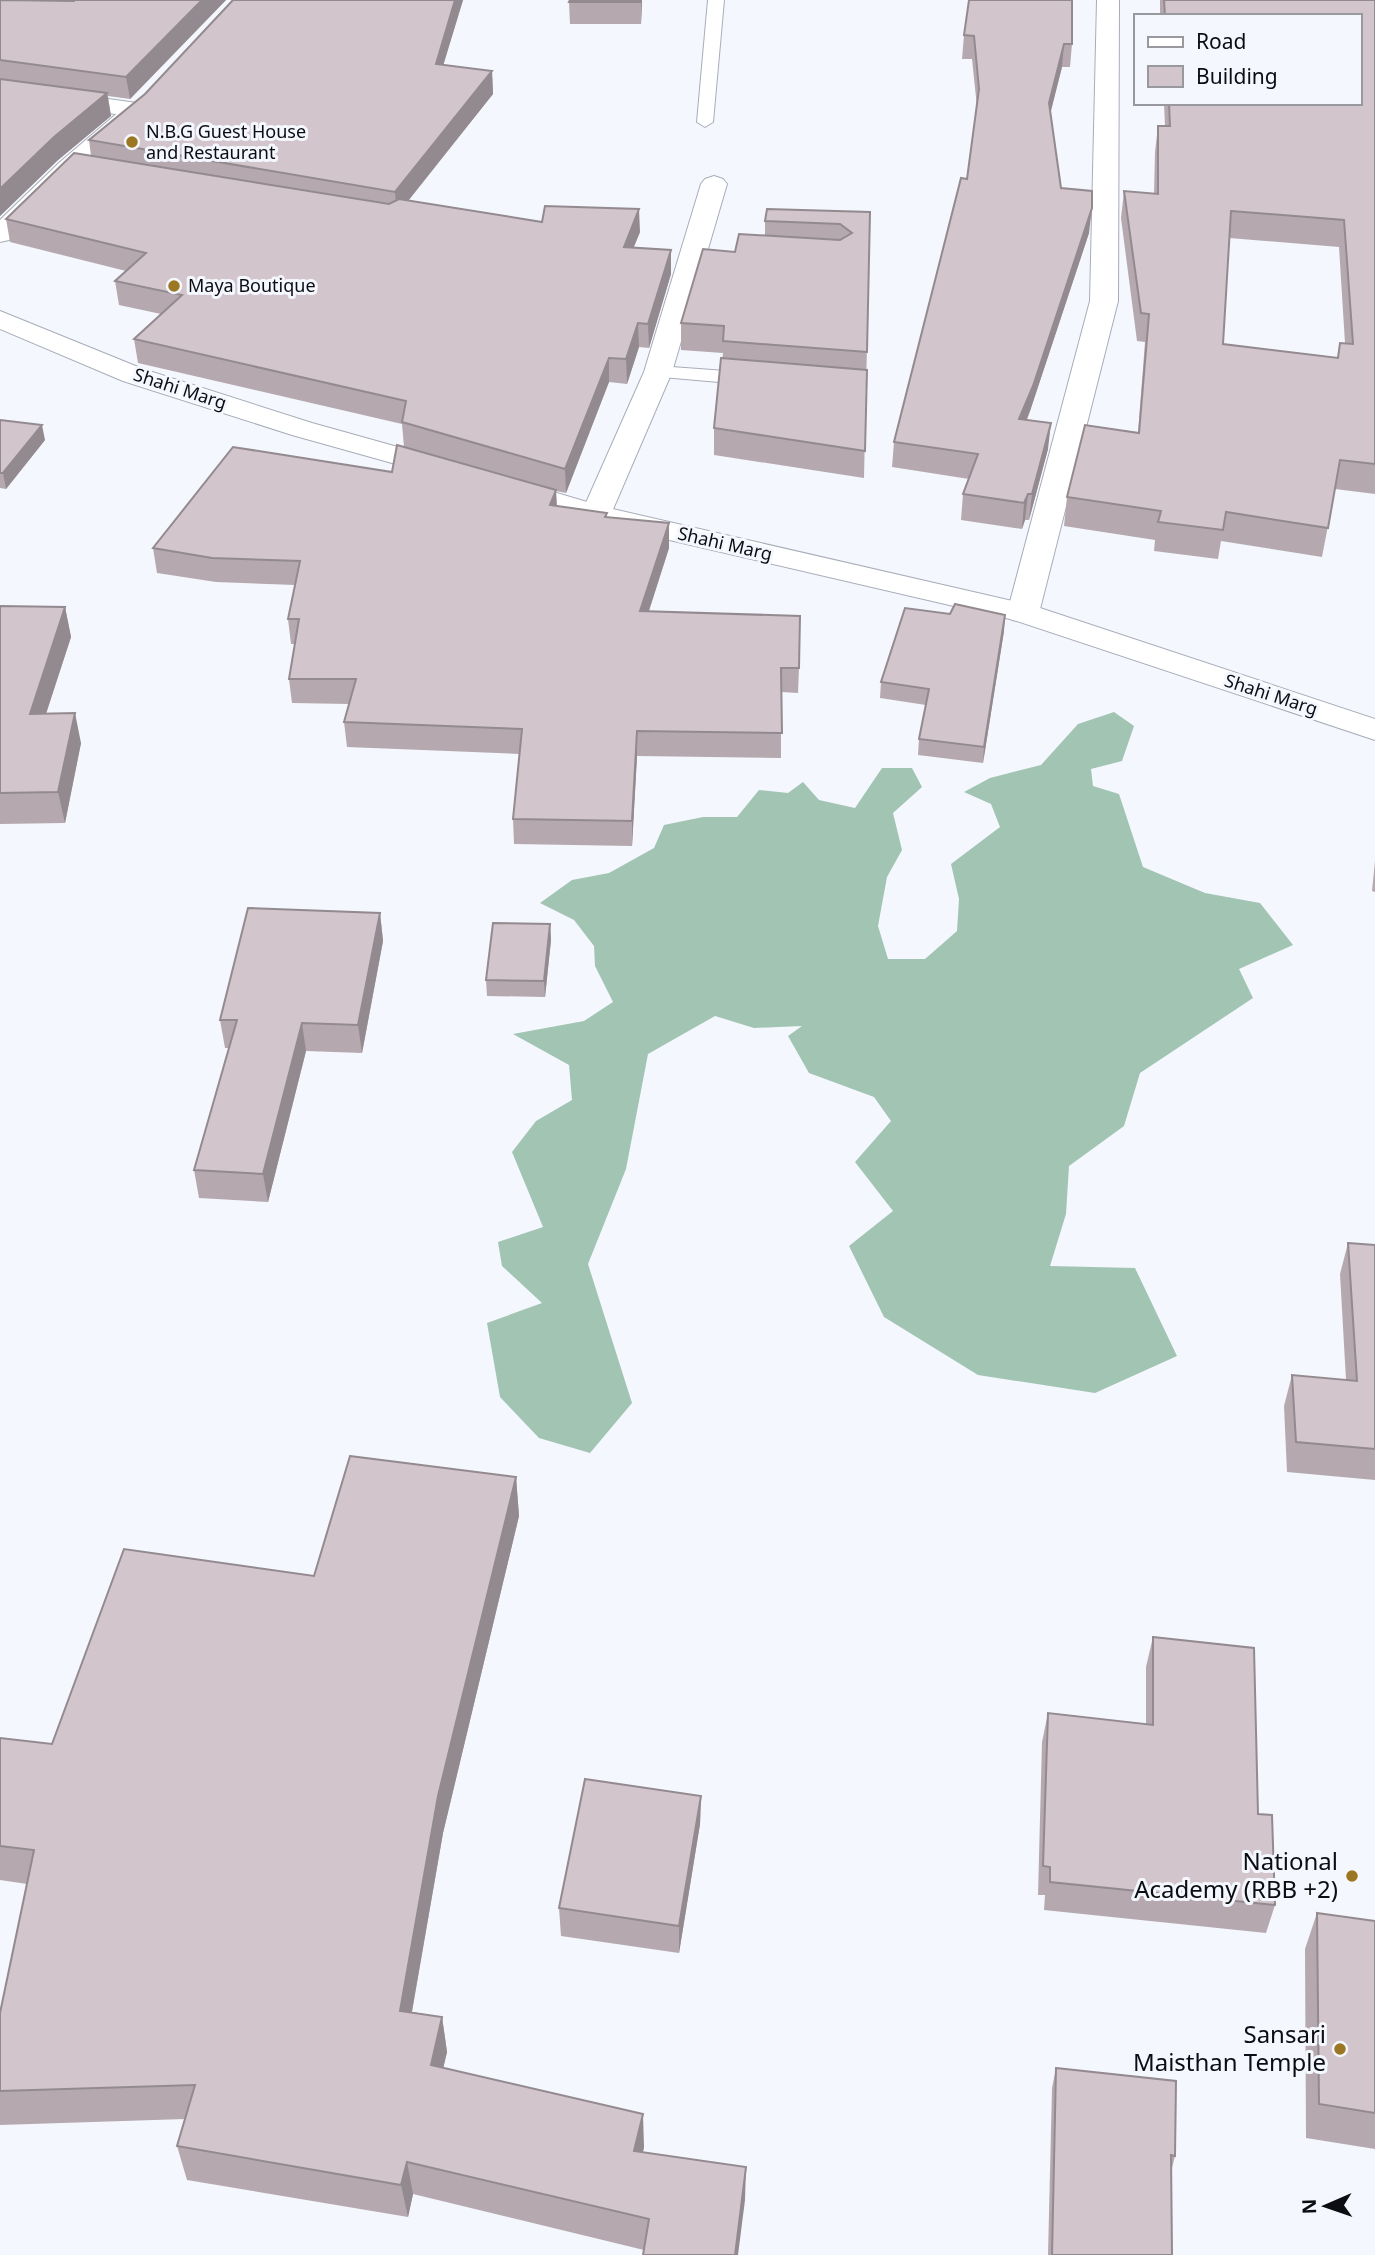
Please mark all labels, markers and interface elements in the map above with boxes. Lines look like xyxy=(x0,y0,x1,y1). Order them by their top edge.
legend xyxy=(1134,14,1361,105)
text: Road xyxy=(1196,27,1246,55)
text: Building xyxy=(1196,62,1278,90)
place label: N.B.G Guest House and Restaurant xyxy=(146,119,306,164)
marker: N.B.G Guest House and Restaurant xyxy=(124,134,140,150)
place label: Maya Boutique xyxy=(188,273,316,297)
marker: Maya Boutique xyxy=(166,278,182,294)
street label: Shahi Marg xyxy=(131,362,230,414)
street label: Shahi Marg xyxy=(676,521,775,566)
street label: Shahi Marg xyxy=(1222,668,1321,720)
place label: National Academy (RBB +2) xyxy=(1134,1844,1338,1905)
marker: National Academy (RBB +2) xyxy=(1344,1868,1360,1884)
place label: Sansari Maisthan Temple xyxy=(1133,2017,1326,2078)
marker: Sansari Maisthan Temple xyxy=(1332,2041,1348,2057)
north arrow xyxy=(1291,2171,1361,2241)
text: N xyxy=(1296,2198,1322,2215)

